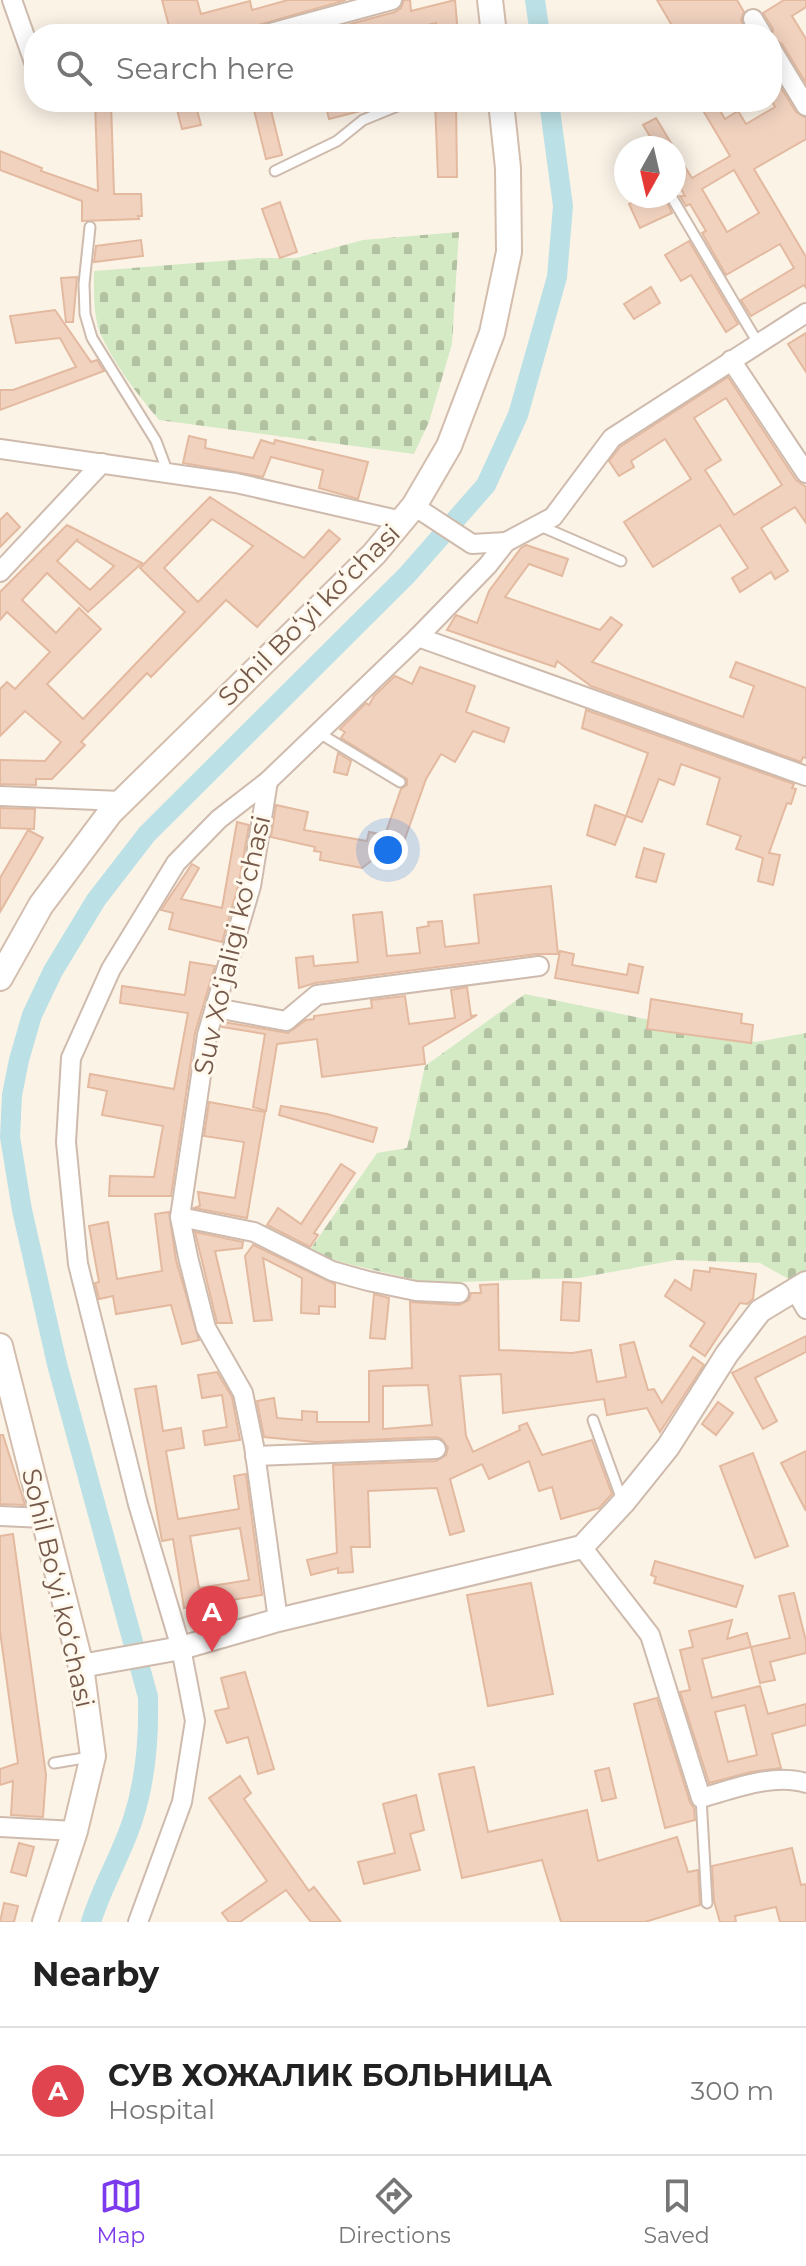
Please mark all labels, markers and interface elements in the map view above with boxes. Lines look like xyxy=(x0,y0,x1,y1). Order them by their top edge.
search box xyxy=(24,24,782,112)
icon: search xyxy=(52,46,96,90)
text: Search here xyxy=(116,50,294,87)
north arrow xyxy=(614,136,686,208)
street label: Sohil Boʻyi koʻchasi xyxy=(211,517,407,713)
street label: Suv Xoʻjaligi koʻchasi xyxy=(187,812,277,1078)
your location xyxy=(368,830,408,870)
street label: Sohil Boʻyi koʻchasi xyxy=(15,1465,101,1711)
pin: A xyxy=(186,1586,238,1652)
text: Nearby xyxy=(32,1953,159,1995)
text: СУВ ХОЖАЛИК БОЛЬНИЦА xyxy=(108,2057,552,2094)
text: A xyxy=(48,2075,68,2107)
text: 300 m xyxy=(691,2075,774,2107)
text: Hospital xyxy=(108,2094,215,2126)
tab: Map xyxy=(96,2174,145,2249)
tab: Directions xyxy=(338,2174,451,2249)
tab: Saved xyxy=(644,2174,710,2249)

